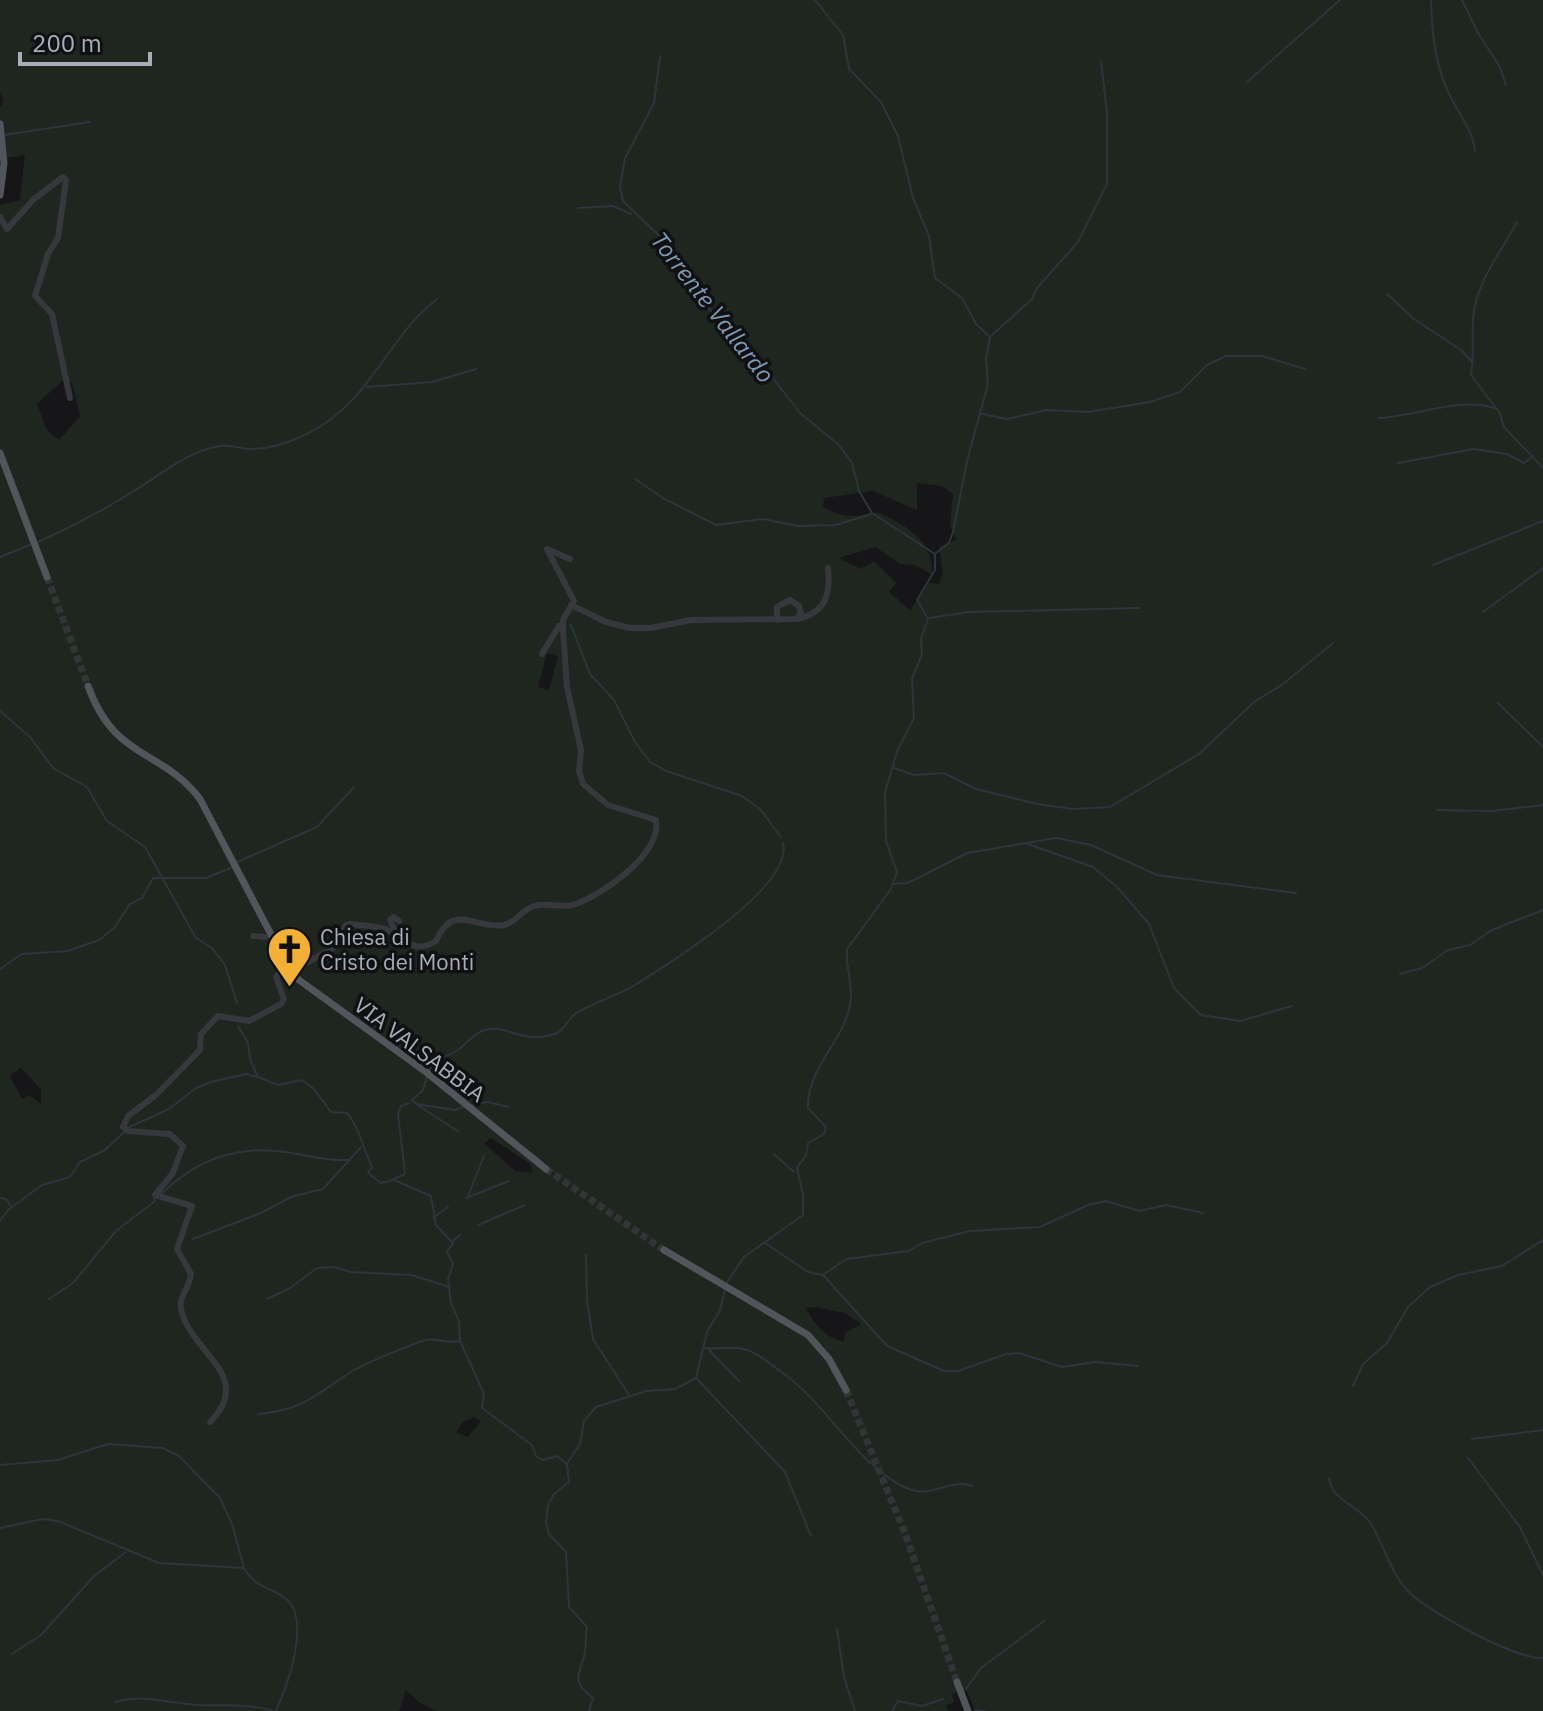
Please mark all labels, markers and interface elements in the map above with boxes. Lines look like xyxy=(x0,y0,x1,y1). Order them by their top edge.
scale bar xyxy=(20,16,150,66)
text: 200 m xyxy=(32,27,102,59)
water label: Torrente Vallardo xyxy=(644,225,782,389)
place label: Chiesa di Cristo dei Monti xyxy=(320,922,474,976)
church icon: Chiesa di Cristo dei Monti xyxy=(265,925,313,988)
street label: VIA VALSABBIA xyxy=(348,990,492,1108)

